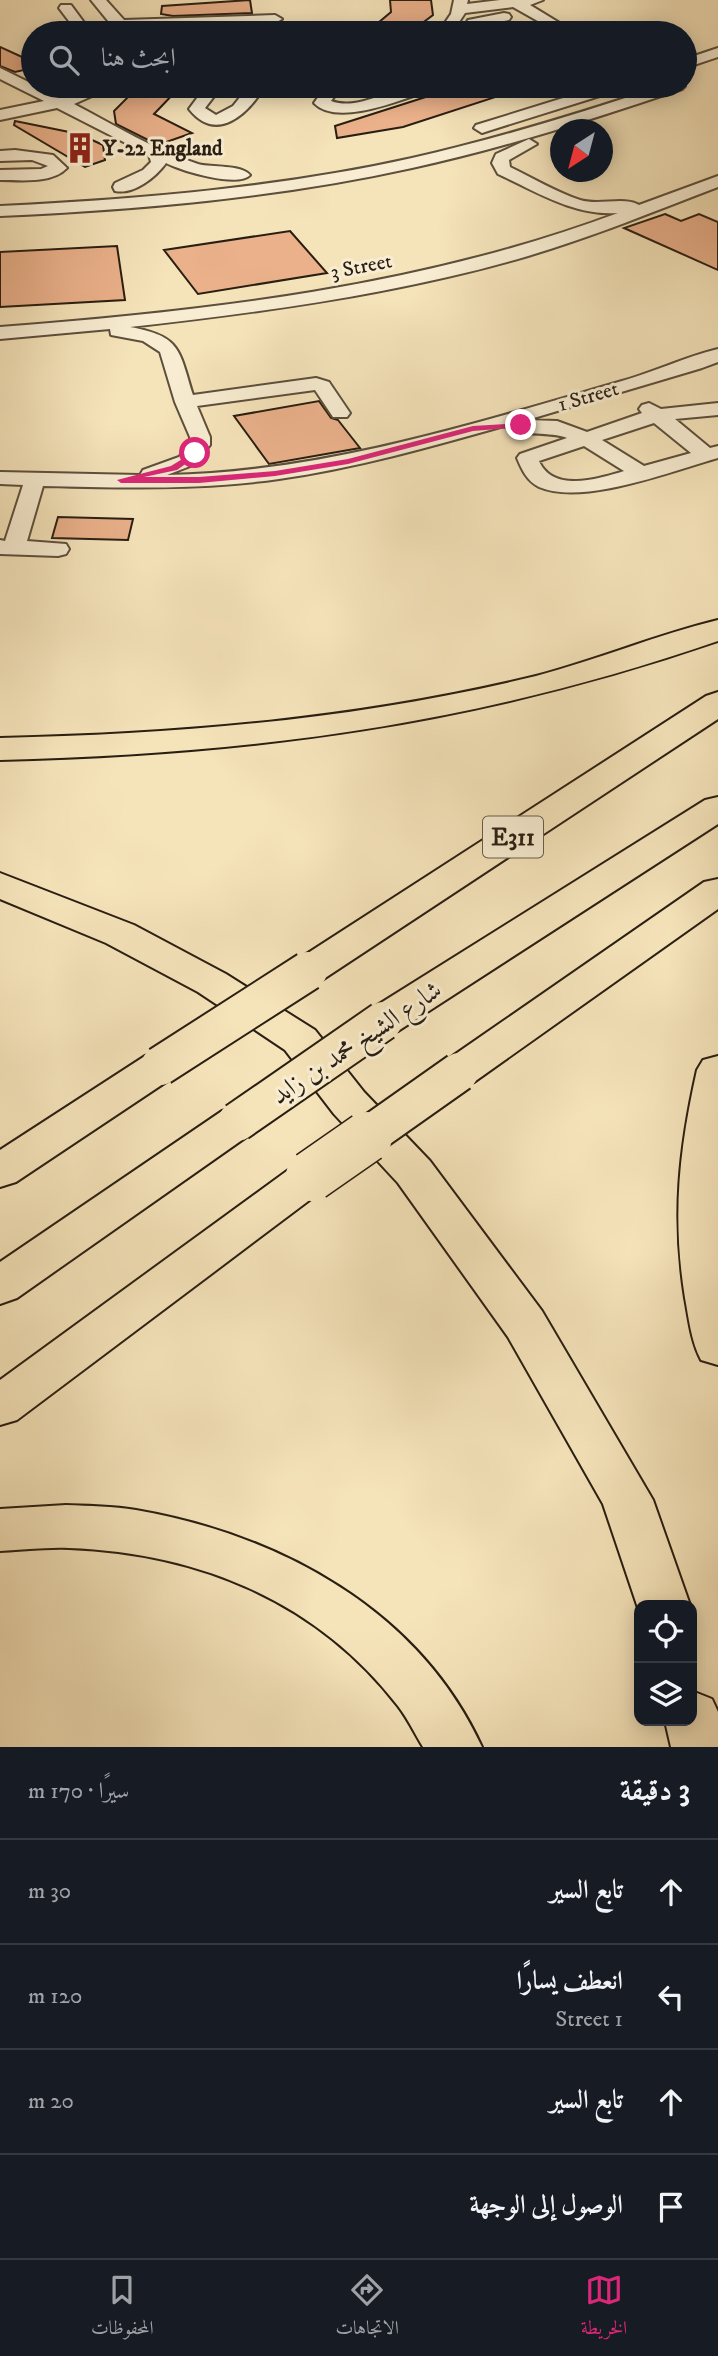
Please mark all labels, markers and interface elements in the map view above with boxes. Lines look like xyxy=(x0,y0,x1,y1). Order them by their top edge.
search box xyxy=(21,21,697,98)
icon: search xyxy=(45,41,83,79)
text: ابحث هنا xyxy=(101,42,176,75)
north arrow xyxy=(550,119,613,182)
building icon: Y-22 England xyxy=(63,131,97,165)
place label: Y-22 England xyxy=(102,136,223,162)
street label: 3 Street xyxy=(328,248,394,286)
street label: 1 Street xyxy=(555,376,622,418)
route end xyxy=(505,409,536,440)
route start xyxy=(179,437,210,468)
road number: E311 xyxy=(483,816,543,858)
street label: شارع الشيخ محمد بن زايد xyxy=(265,974,452,1118)
map controls xyxy=(634,1600,697,1726)
button: locate xyxy=(634,1600,697,1663)
button: layers xyxy=(634,1663,697,1726)
text: 3 دقيقة xyxy=(620,1773,690,1810)
text: سيرًا · 170 m xyxy=(28,1777,129,1806)
icon: ahead xyxy=(652,1873,690,1911)
text: تابع السير xyxy=(550,1874,623,1907)
text: 30 m xyxy=(28,1877,71,1906)
text: انعطف يسارًا xyxy=(516,1965,623,1998)
icon: left xyxy=(652,1978,690,2016)
text: 120 m xyxy=(28,1982,82,2011)
text: 1 Street xyxy=(555,2005,623,2034)
icon: ahead xyxy=(652,2083,690,2121)
text: تابع السير xyxy=(550,2084,623,2117)
text: 20 m xyxy=(28,2087,74,2116)
icon: arrive xyxy=(652,2188,690,2226)
text: الوصول إلى الوجهة xyxy=(469,2189,623,2222)
tab: المحفوظات xyxy=(91,2271,154,2346)
tab: الاتجاهات xyxy=(336,2271,399,2346)
tab: الخريطة xyxy=(581,2271,627,2346)

